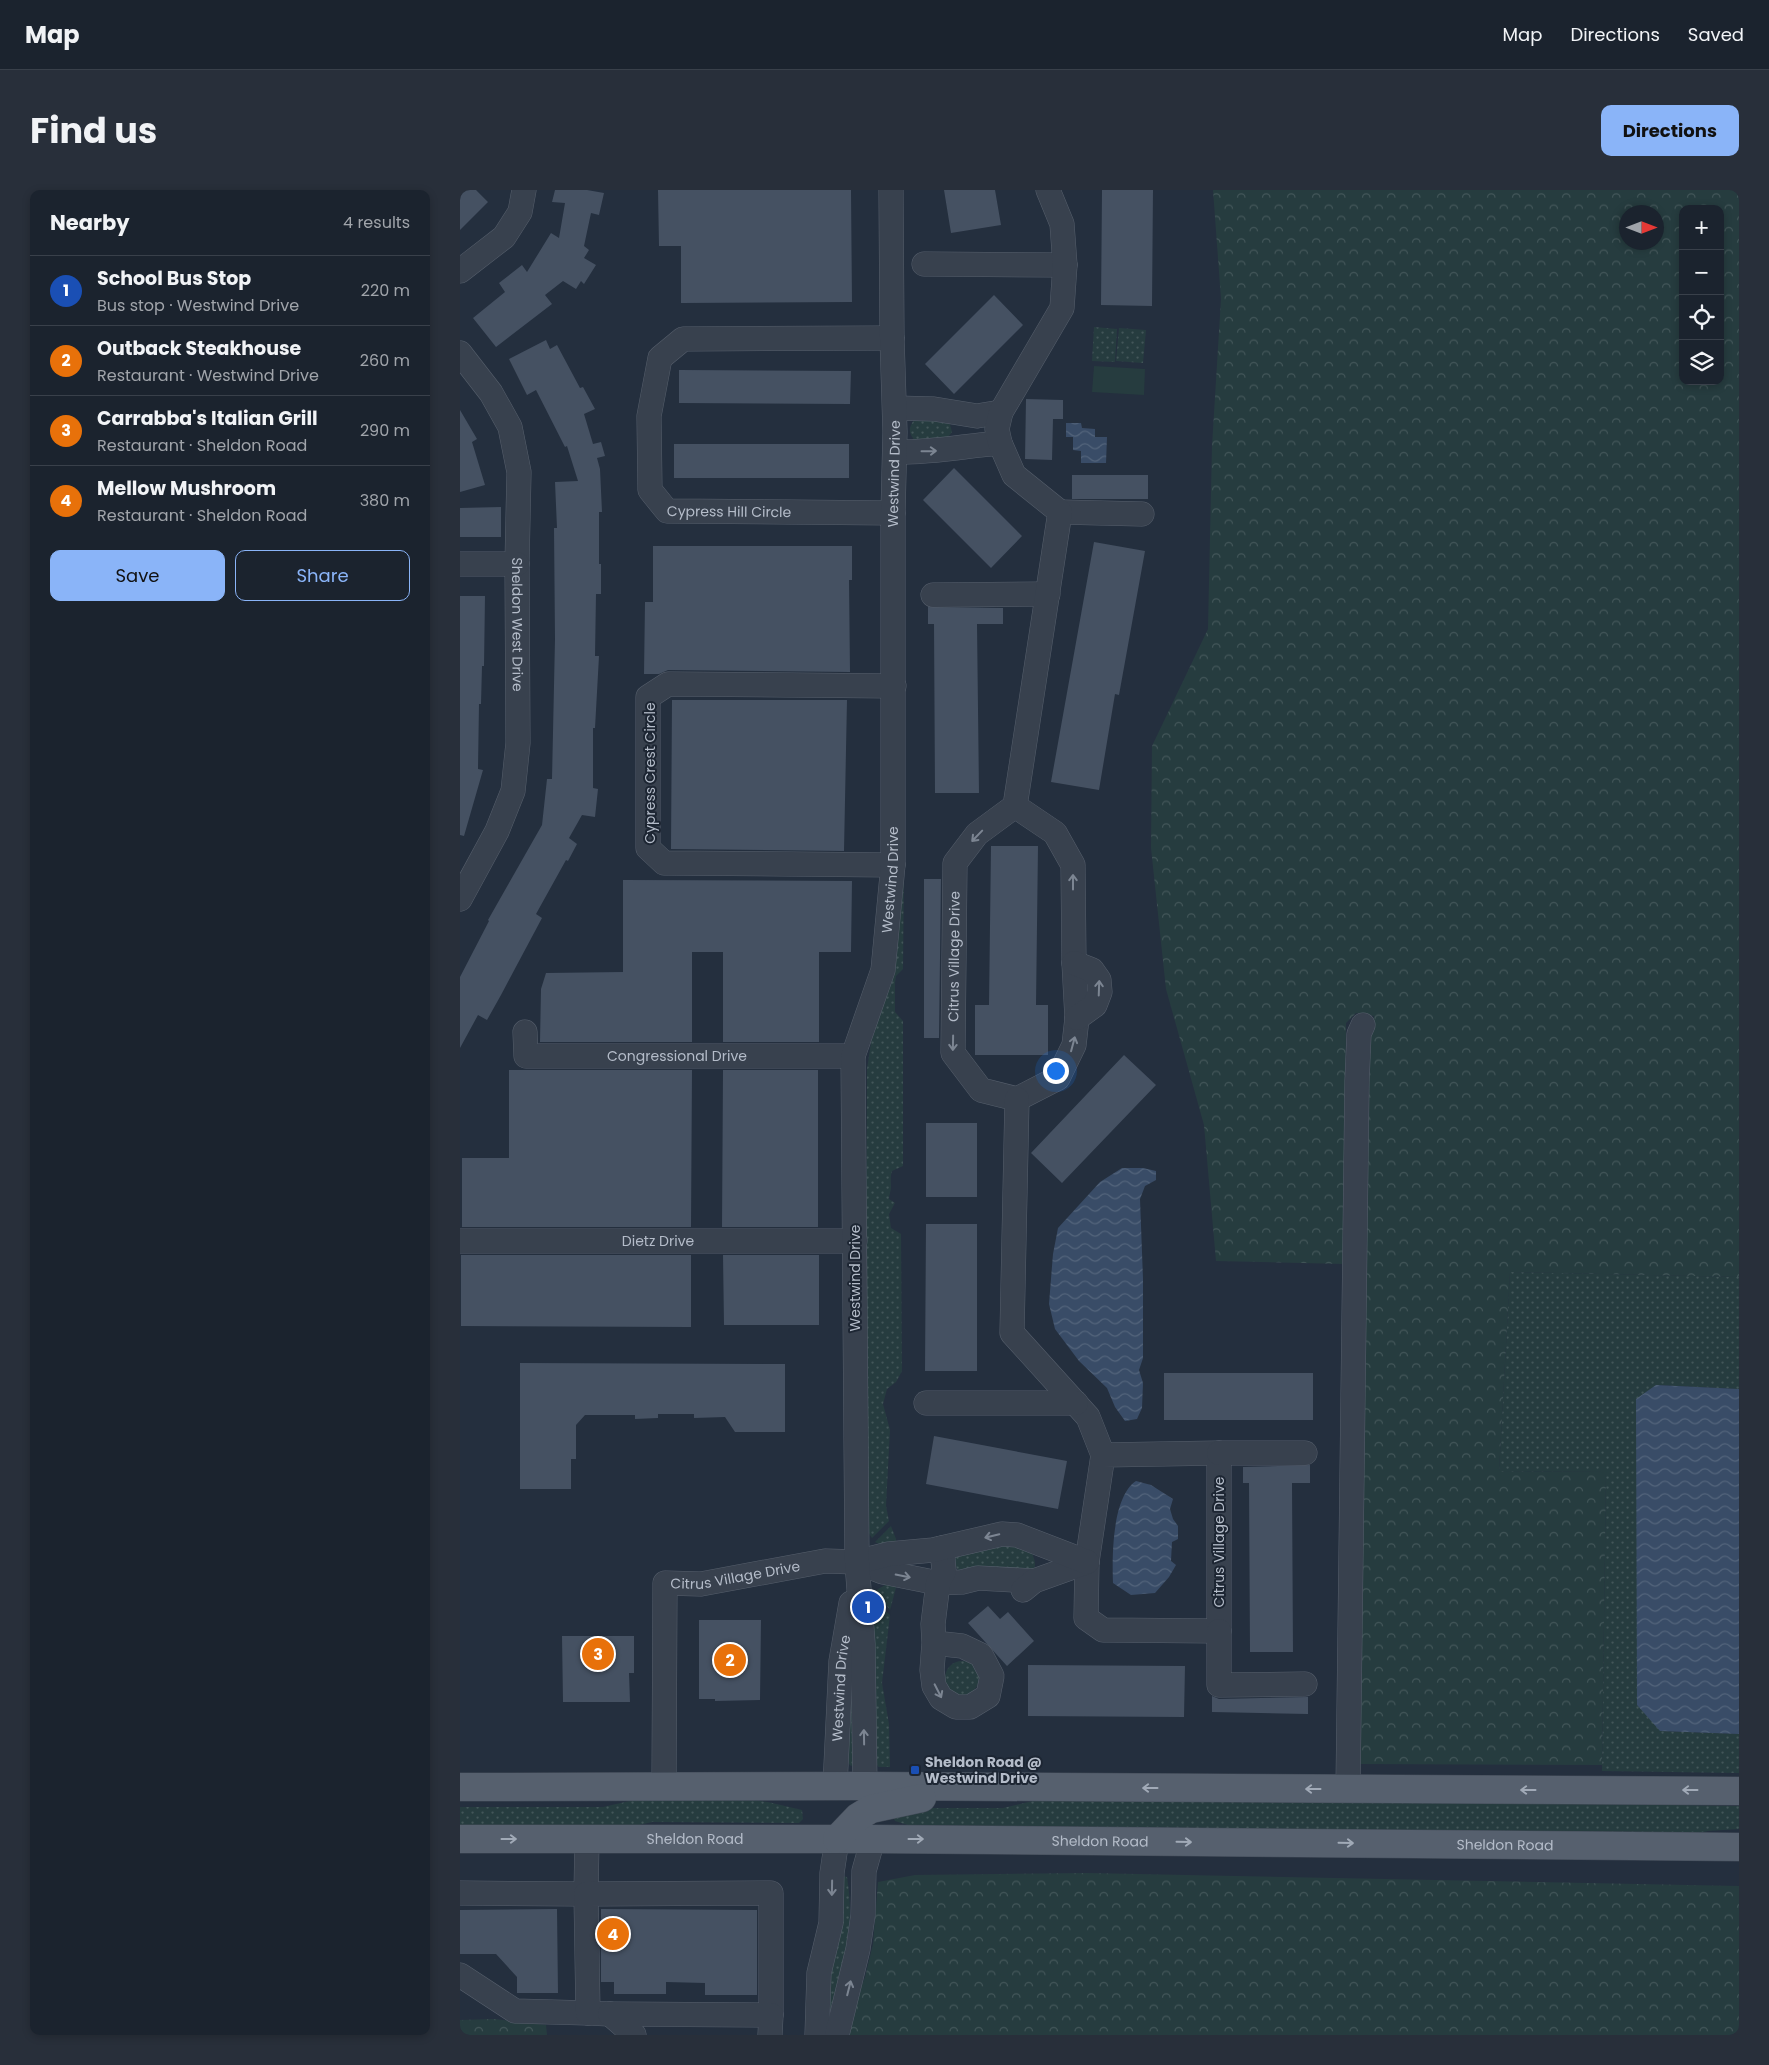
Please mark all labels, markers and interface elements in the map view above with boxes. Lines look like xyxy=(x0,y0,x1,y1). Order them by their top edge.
text: Map xyxy=(25,18,80,51)
text: Map xyxy=(1503,22,1542,47)
text: Directions xyxy=(1570,22,1660,47)
text: Saved xyxy=(1688,22,1744,47)
button: Directions xyxy=(1601,105,1739,156)
text: Find us xyxy=(30,106,157,155)
north arrow xyxy=(1619,205,1664,250)
map controls xyxy=(1679,205,1724,385)
button: + xyxy=(1679,205,1724,250)
text: Nearby xyxy=(50,208,130,237)
text: 4 results xyxy=(343,211,410,234)
button: − xyxy=(1679,250,1724,295)
text: School Bus Stop xyxy=(97,265,251,292)
text: 1 xyxy=(63,279,69,302)
text: 220 m xyxy=(361,279,410,302)
text: Bus stop · Westwind Drive xyxy=(97,294,299,317)
button: locate xyxy=(1679,295,1724,340)
text: Outback Steakhouse xyxy=(97,335,301,362)
button: layers xyxy=(1679,340,1724,385)
text: 2 xyxy=(61,349,71,372)
text: 260 m xyxy=(360,349,410,372)
text: Restaurant · Westwind Drive xyxy=(97,364,319,387)
text: Carrabba's Italian Grill xyxy=(97,405,318,432)
text: 3 xyxy=(61,419,71,442)
text: 290 m xyxy=(360,419,410,442)
street label: Westwind Drive xyxy=(883,420,905,527)
text: Restaurant · Sheldon Road xyxy=(97,434,307,457)
one-way arrow xyxy=(920,446,937,456)
text: Mellow Mushroom xyxy=(97,475,276,502)
text: 4 xyxy=(61,489,71,512)
text: 380 m xyxy=(360,489,410,512)
street label: Cypress Hill Circle xyxy=(667,501,792,522)
text: Restaurant · Sheldon Road xyxy=(97,504,307,527)
button: Save xyxy=(50,550,225,601)
button: Share xyxy=(235,550,410,601)
street label: Sheldon West Drive xyxy=(507,557,528,692)
street label: Cypress Crest Circle xyxy=(640,702,660,844)
street label: Westwind Drive xyxy=(877,826,903,934)
one-way arrow xyxy=(971,829,983,842)
one-way arrow xyxy=(1068,874,1078,890)
street label: Citrus Village Drive xyxy=(943,891,965,1022)
one-way arrow xyxy=(1094,980,1103,996)
one-way arrow xyxy=(948,1034,958,1051)
one-way arrow xyxy=(1069,1036,1078,1052)
street label: Congressional Drive xyxy=(607,1046,747,1066)
your location xyxy=(1043,1058,1069,1084)
street label: Westwind Drive xyxy=(845,1224,865,1331)
street label: Dietz Drive xyxy=(622,1231,695,1251)
street label: Citrus Village Drive xyxy=(1209,1476,1229,1607)
one-way arrow xyxy=(984,1532,1000,1541)
street label: Citrus Village Drive xyxy=(670,1556,802,1594)
one-way arrow xyxy=(895,1572,911,1581)
pin: 1 xyxy=(852,1588,884,1626)
street label: Westwind Drive xyxy=(827,1633,855,1742)
pin: 3 xyxy=(582,1635,614,1673)
pin: 2 xyxy=(714,1641,746,1679)
one-way arrow xyxy=(933,1683,943,1698)
one-way arrow xyxy=(859,1729,869,1746)
place label: Sheldon Road @ Westwind Drive xyxy=(925,1752,1042,1788)
marker: Sheldon Road @ Westwind Drive xyxy=(909,1764,921,1776)
one-way arrow xyxy=(1143,1783,1159,1793)
one-way arrow xyxy=(1305,1784,1321,1793)
one-way arrow xyxy=(1520,1785,1536,1795)
one-way arrow xyxy=(1683,1785,1699,1795)
street label: Sheldon Road xyxy=(647,1829,743,1849)
street label: Sheldon Road xyxy=(1051,1831,1149,1852)
one-way arrow xyxy=(500,1834,516,1844)
one-way arrow xyxy=(908,1834,924,1844)
street label: Sheldon Road xyxy=(1456,1834,1554,1855)
one-way arrow xyxy=(1175,1837,1191,1847)
one-way arrow xyxy=(1338,1838,1354,1848)
one-way arrow xyxy=(827,1879,836,1895)
pin: 4 xyxy=(597,1915,629,1953)
one-way arrow xyxy=(844,1980,854,1996)

